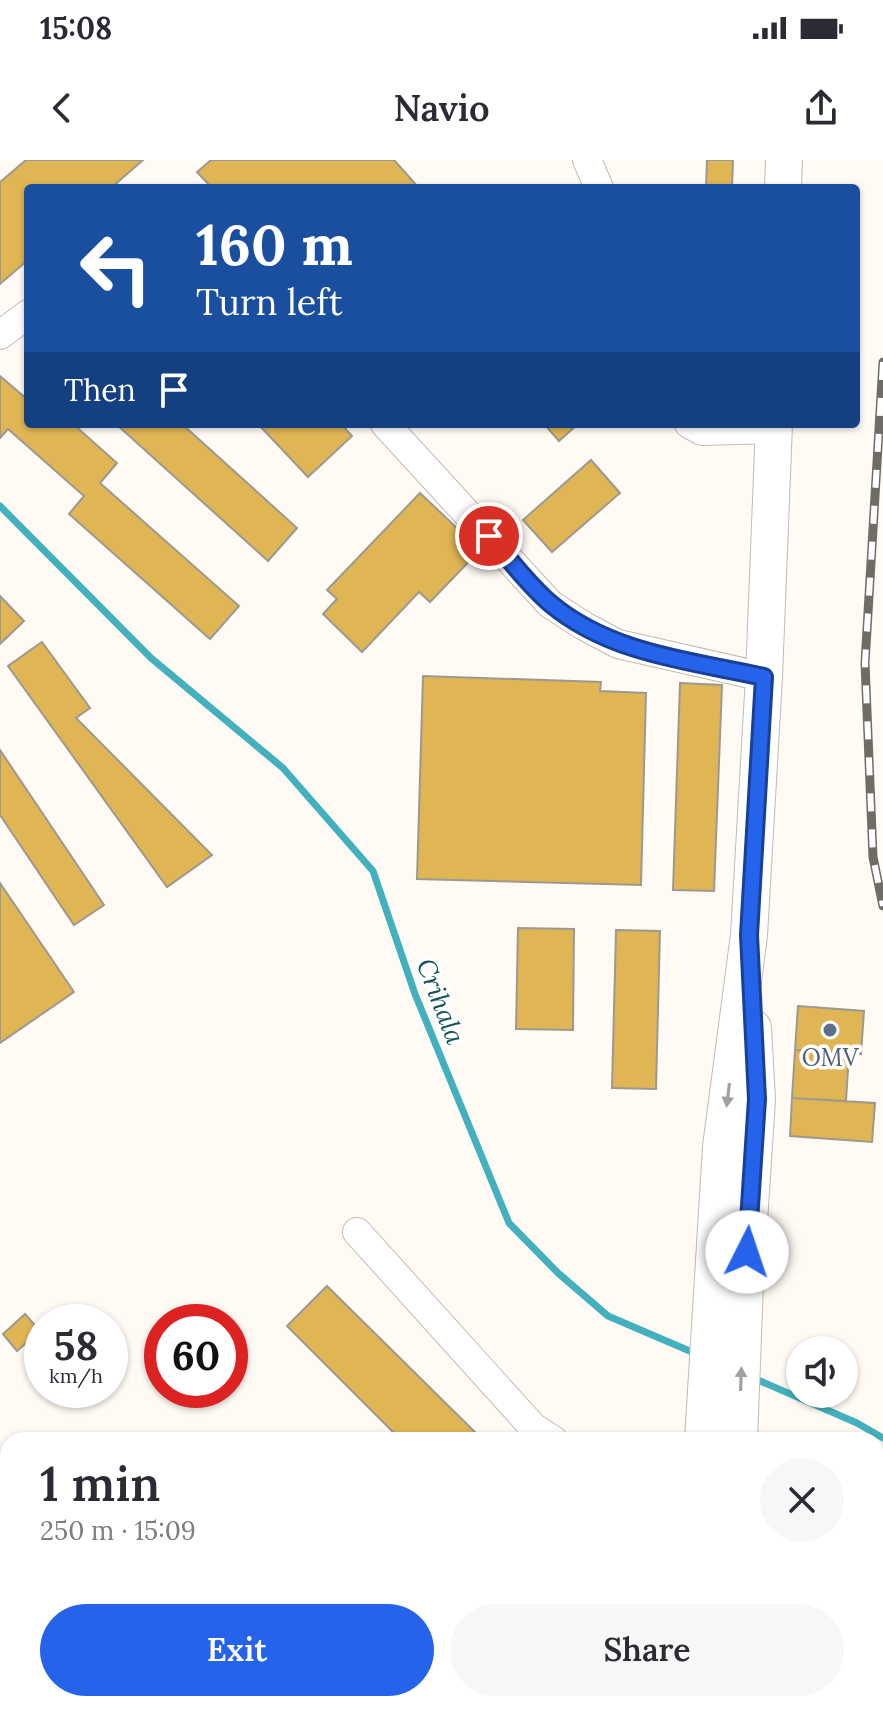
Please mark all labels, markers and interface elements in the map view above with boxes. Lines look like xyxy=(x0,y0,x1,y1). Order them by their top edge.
text: 15:08 xyxy=(40,9,112,47)
text: Navio xyxy=(393,85,490,131)
icon: back xyxy=(40,86,84,130)
icon: share xyxy=(799,86,843,130)
text: 160 m xyxy=(196,209,353,280)
icon: left xyxy=(64,216,168,320)
text: Turn left xyxy=(196,279,343,325)
icon: arrive xyxy=(152,368,196,412)
text: Then xyxy=(64,371,136,409)
pin xyxy=(455,502,523,570)
icon: arrive xyxy=(467,514,511,558)
water label: Crihala xyxy=(410,954,473,1049)
marker: OMV xyxy=(821,1021,839,1039)
place label: OMV xyxy=(802,1042,860,1073)
one-way arrow xyxy=(721,1083,734,1108)
position arrow xyxy=(705,1210,789,1294)
speed limit sign: 60 xyxy=(144,1304,248,1408)
text: 58 xyxy=(54,1320,98,1371)
map controls xyxy=(786,1336,858,1408)
button: sound xyxy=(786,1336,858,1408)
text: km/h xyxy=(49,1363,103,1388)
one-way arrow xyxy=(735,1366,748,1391)
text: 1 min xyxy=(40,1453,160,1514)
button: close xyxy=(760,1458,844,1542)
text: 250 m · 15:09 xyxy=(40,1514,196,1547)
button: Exit xyxy=(40,1604,434,1696)
button: Share xyxy=(450,1604,844,1696)

